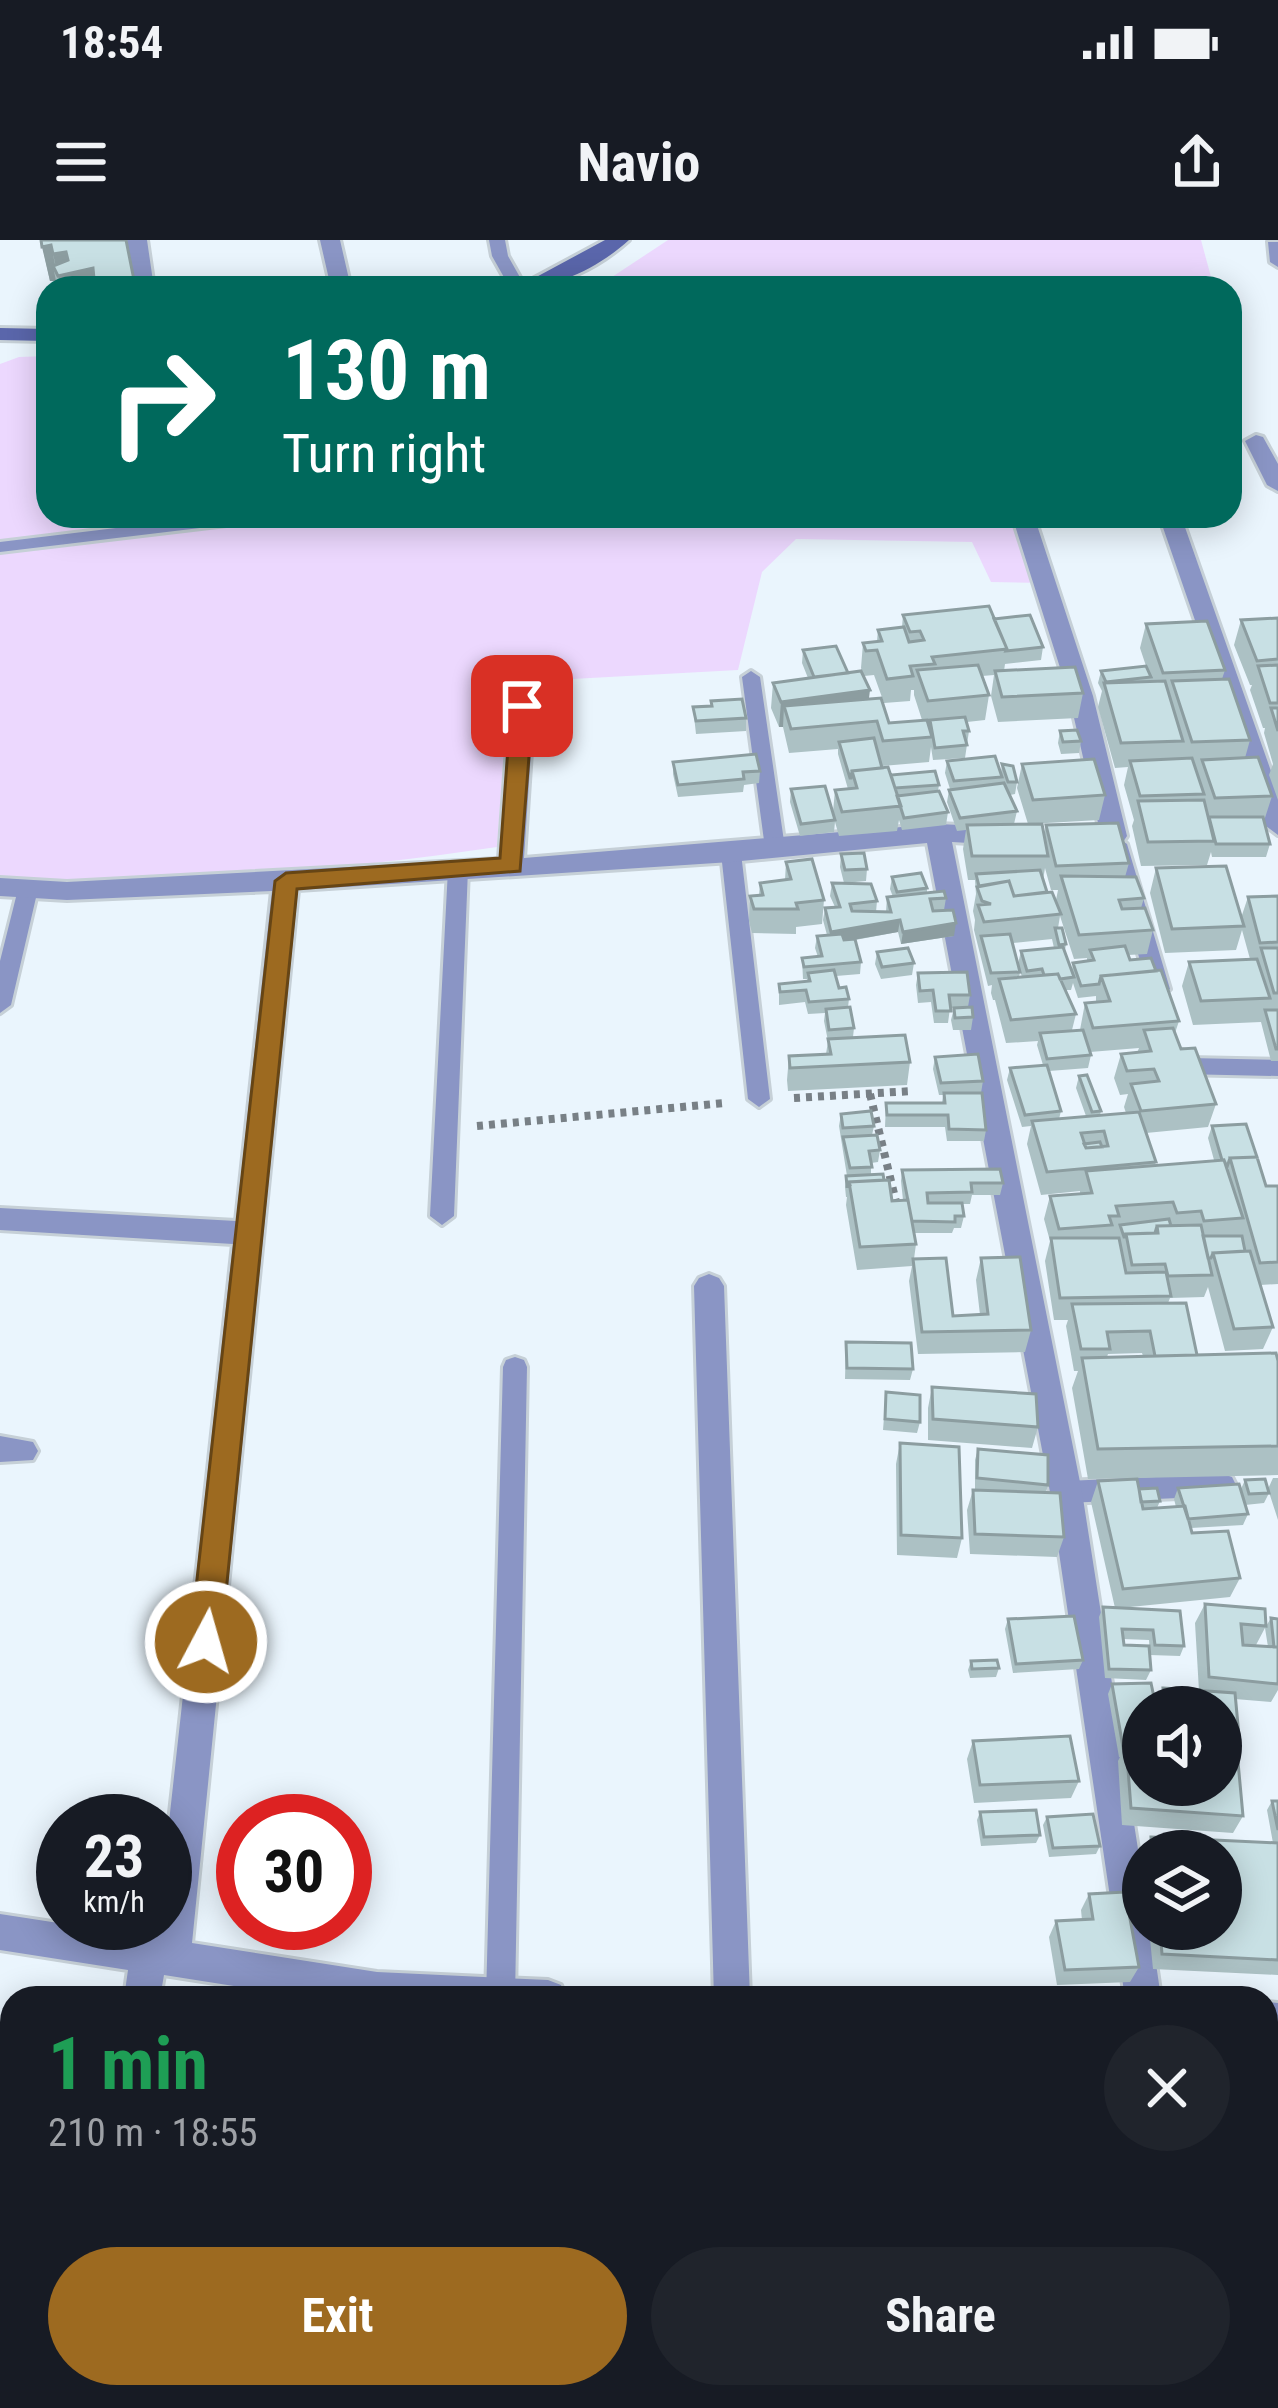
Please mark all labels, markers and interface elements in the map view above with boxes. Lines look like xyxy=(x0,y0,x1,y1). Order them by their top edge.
text: 18:54 xyxy=(60,16,163,69)
icon: menu xyxy=(48,129,114,195)
icon: share xyxy=(1164,129,1230,195)
text: Navio xyxy=(578,131,700,194)
text: 130 m xyxy=(282,321,491,420)
icon: right xyxy=(84,324,240,480)
text: Turn right xyxy=(282,422,486,485)
pin xyxy=(471,655,573,757)
icon: arrive xyxy=(489,673,555,739)
position arrow xyxy=(143,1579,269,1705)
map controls xyxy=(1122,1686,1242,1950)
button: sound xyxy=(1122,1686,1242,1806)
speed limit sign: 30 xyxy=(216,1794,372,1950)
text: 23 xyxy=(84,1821,144,1892)
button: layers xyxy=(1122,1830,1242,1950)
text: km/h xyxy=(83,1884,145,1919)
text: 1 min xyxy=(48,2022,208,2107)
button: close xyxy=(1104,2025,1230,2151)
text: 210 m · 18:55 xyxy=(48,2110,258,2156)
button: Exit xyxy=(48,2247,627,2385)
button: Share xyxy=(651,2247,1230,2385)

